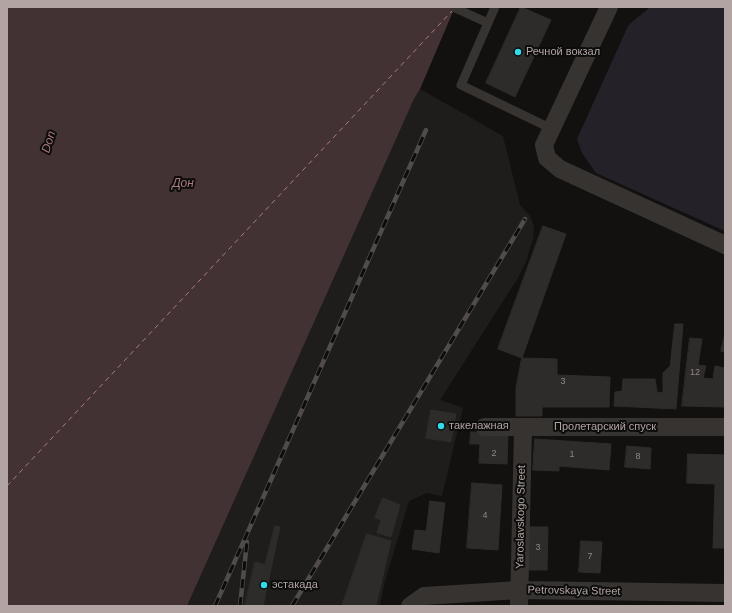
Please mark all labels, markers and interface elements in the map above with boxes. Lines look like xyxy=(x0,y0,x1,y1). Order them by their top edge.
place label: Речной вокзал xyxy=(526,45,600,59)
marker: Речной вокзал xyxy=(513,47,523,57)
water label: Don xyxy=(39,129,59,155)
water label: Дон xyxy=(172,177,194,191)
house number: 12 xyxy=(690,368,700,378)
house number: 3 xyxy=(560,377,566,387)
place label: такелажная xyxy=(449,419,509,433)
street label: Пролетарский спуск xyxy=(554,420,656,434)
marker: такелажная xyxy=(436,421,446,431)
house number: 2 xyxy=(491,449,497,459)
house number: 1 xyxy=(569,450,575,460)
house number: 8 xyxy=(635,452,641,462)
street label: Yaroslavskogo Street xyxy=(513,465,529,569)
house number: 4 xyxy=(482,511,488,521)
house number: 3 xyxy=(535,543,541,553)
house number: 7 xyxy=(587,552,593,562)
place label: эстакада xyxy=(272,578,318,592)
marker: эстакада xyxy=(259,580,269,590)
street label: Petrovskaya Street xyxy=(527,584,621,598)

